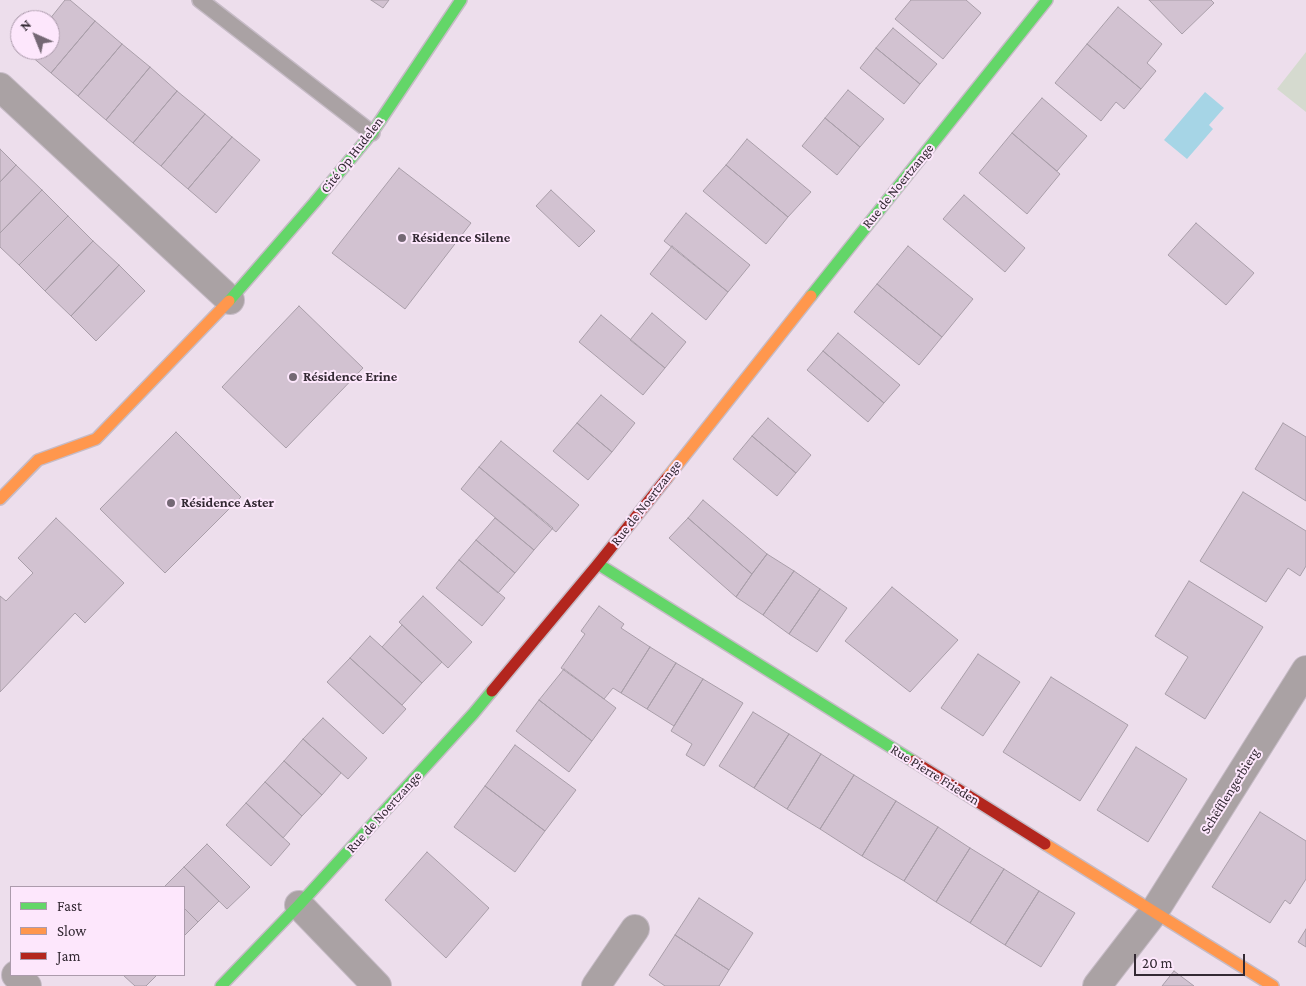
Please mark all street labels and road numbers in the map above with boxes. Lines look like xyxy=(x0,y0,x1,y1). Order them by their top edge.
street label: Cité Op Hudelen xyxy=(317,114,387,196)
street label: Rue de Noertzange xyxy=(859,140,937,232)
street label: Rue de Noertzange xyxy=(607,457,685,549)
street label: Rue Pierre Frieden xyxy=(887,741,983,809)
street label: Schëfflengerbierg xyxy=(1197,745,1263,837)
street label: Rue de Noertzange xyxy=(343,768,425,856)

